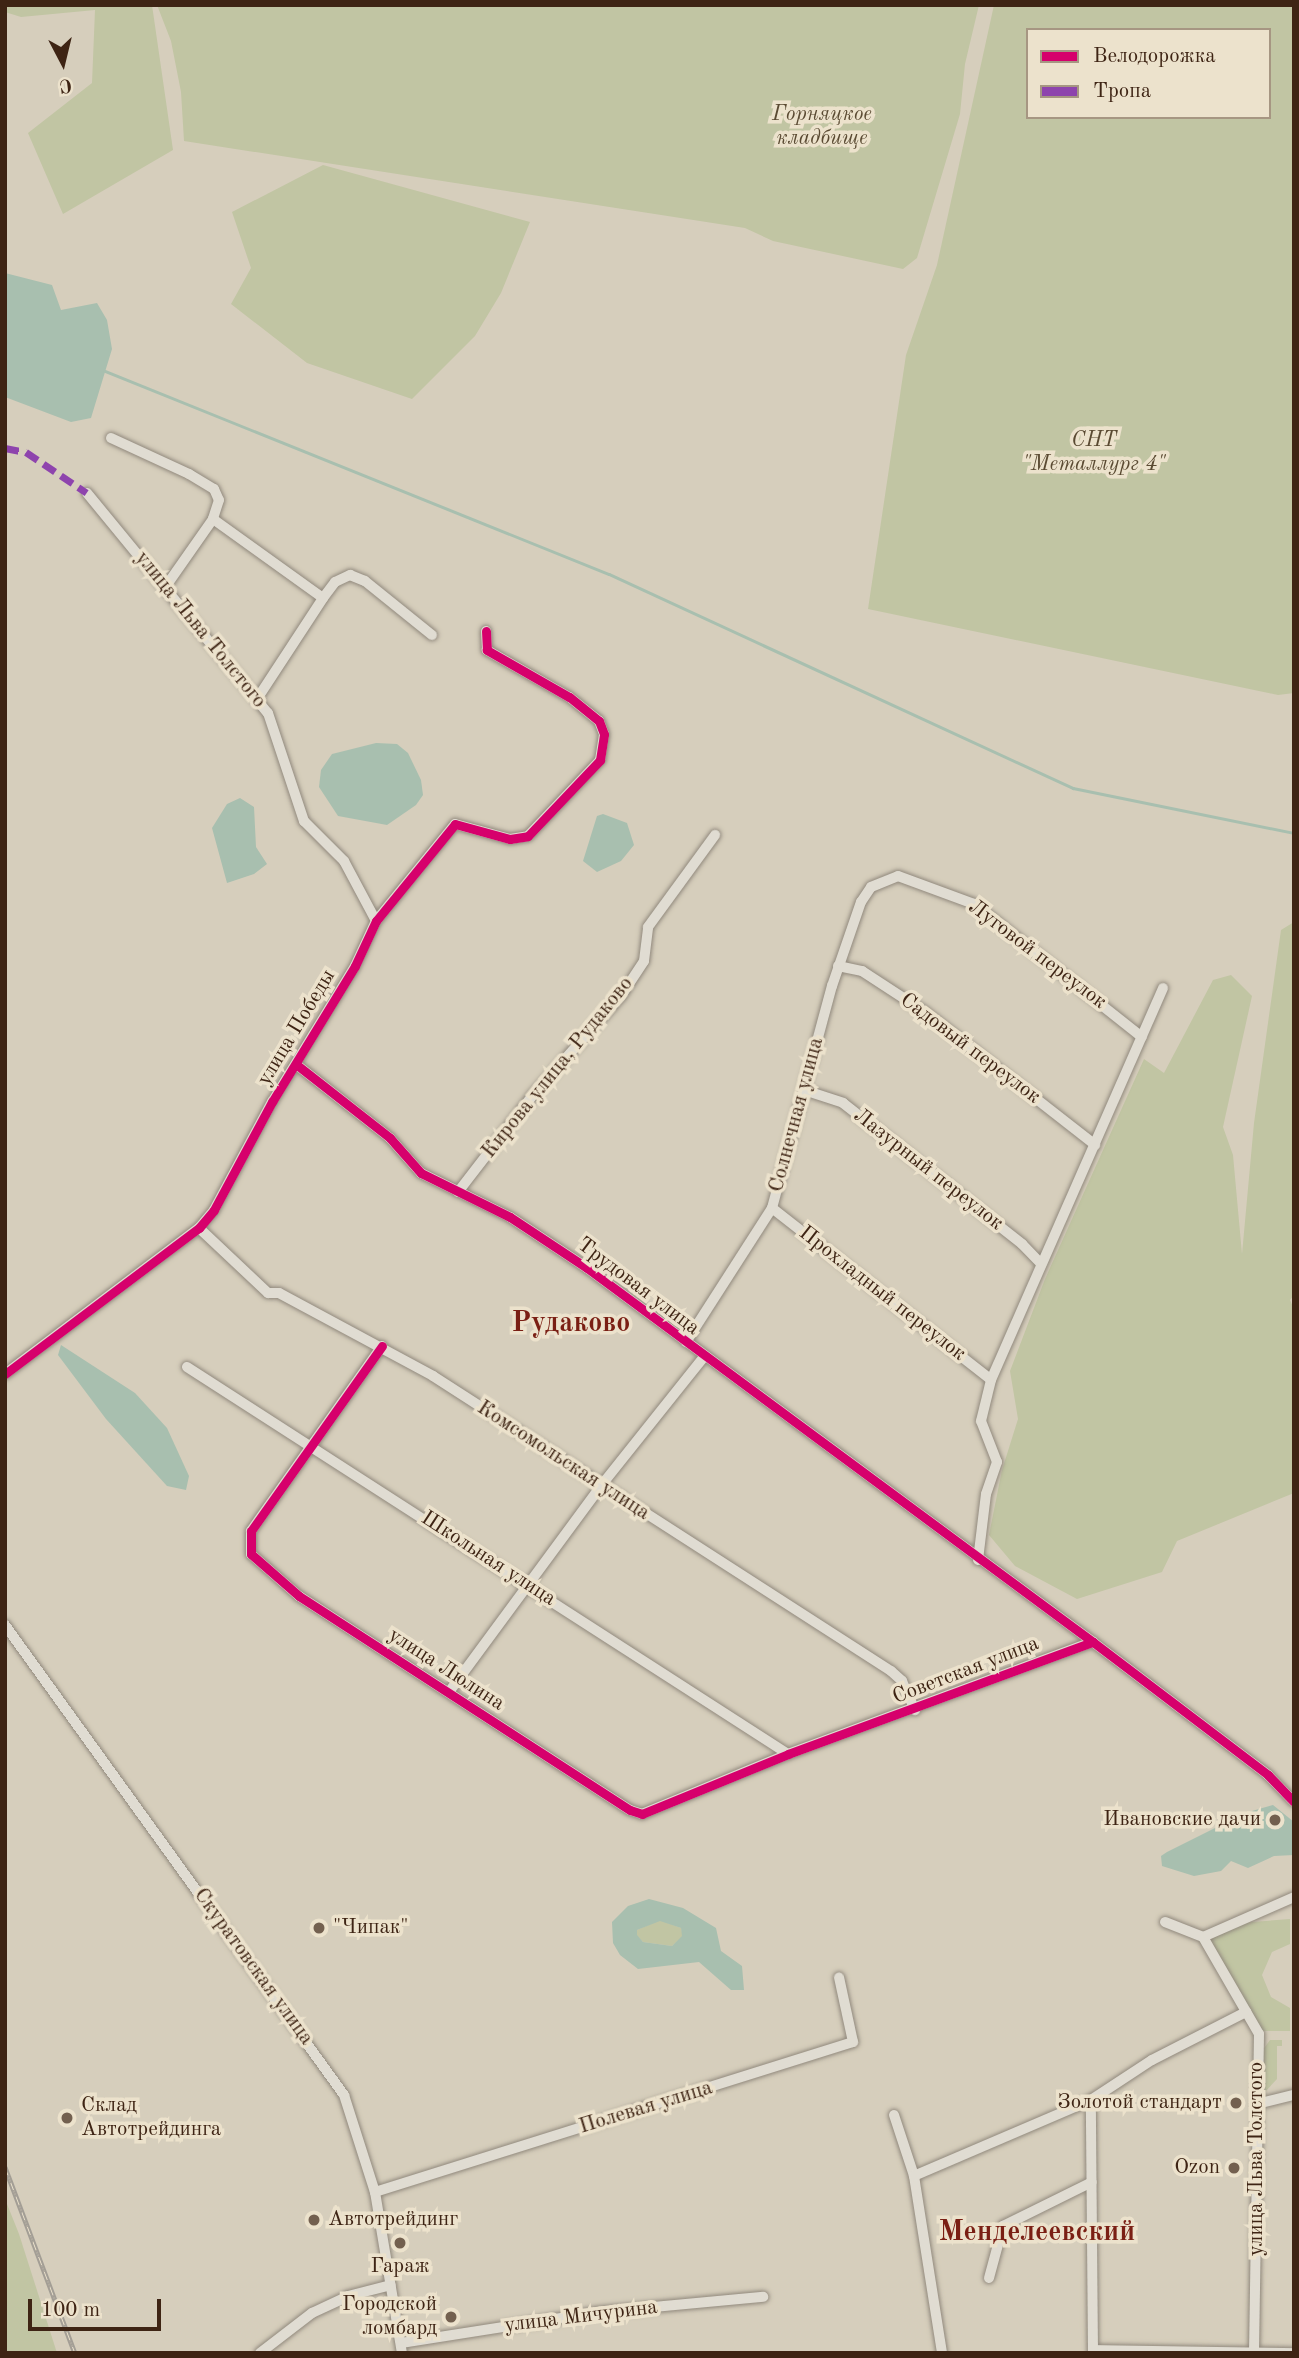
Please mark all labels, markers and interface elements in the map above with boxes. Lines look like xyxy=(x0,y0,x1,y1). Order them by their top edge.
north arrow xyxy=(28,28,98,98)
legend xyxy=(1026,28,1271,119)
text: Велодорожка xyxy=(1093,46,1216,67)
text: С xyxy=(58,74,73,95)
text: Тропа xyxy=(1093,81,1151,102)
park label: Горняцкое кладбище xyxy=(772,102,872,152)
park label: СНТ "Металлург 4" xyxy=(1023,428,1165,478)
street label: улица Льва Толстого xyxy=(129,546,271,714)
street label: Луговой переулок xyxy=(963,895,1111,1015)
street label: улица Победы xyxy=(253,965,341,1091)
street label: Кирова улица, Рудаково xyxy=(477,972,639,1164)
street label: Садовый переулок xyxy=(895,988,1045,1110)
street label: Солнечная улица xyxy=(764,1035,830,1195)
street label: Лазурный переулок xyxy=(848,1104,1008,1236)
street label: Прохладный переулок xyxy=(793,1221,971,1367)
street label: Трудовая улица xyxy=(572,1233,704,1341)
district label: Рудаково xyxy=(512,1307,630,1341)
street label: Комсомольская улица xyxy=(472,1396,654,1526)
street label: Школьная улица xyxy=(416,1506,560,1612)
street label: улица Люлина xyxy=(383,1623,509,1717)
street label: Советская улица xyxy=(889,1632,1043,1710)
place label: Ивановские дачи xyxy=(1103,1807,1261,1833)
marker: Ивановские дачи xyxy=(1267,1812,1283,1828)
street label: Скуратовская улица xyxy=(188,1884,318,2050)
place label: "Чипак" xyxy=(333,1915,409,1941)
marker: "Чипак" xyxy=(311,1920,327,1936)
street label: улица Льва Толстого xyxy=(1244,2062,1270,2256)
street label: Полевая улица xyxy=(576,2076,716,2140)
place label: Золотой стандарт xyxy=(1058,2090,1222,2116)
place label: Склад Автотрейдинга xyxy=(81,2093,221,2143)
marker: Золотой стандарт xyxy=(1228,2095,1244,2111)
marker: Склад Автотрейдинга xyxy=(59,2110,75,2126)
place label: Ozon xyxy=(1174,2155,1220,2181)
marker: Ozon xyxy=(1226,2160,1242,2176)
place label: Автотрейдинг xyxy=(328,2207,458,2233)
marker: Автотрейдинг xyxy=(306,2212,322,2228)
district label: Менделеевский xyxy=(939,2216,1135,2250)
marker: Гараж xyxy=(392,2235,408,2251)
place label: Гараж xyxy=(370,2254,430,2280)
scale bar xyxy=(32,2284,164,2328)
place label: Городской ломбард xyxy=(342,2292,437,2342)
street label: улица Мичурина xyxy=(503,2295,659,2339)
text: 100 m xyxy=(41,2300,100,2321)
marker: Городской ломбард xyxy=(443,2309,459,2325)

